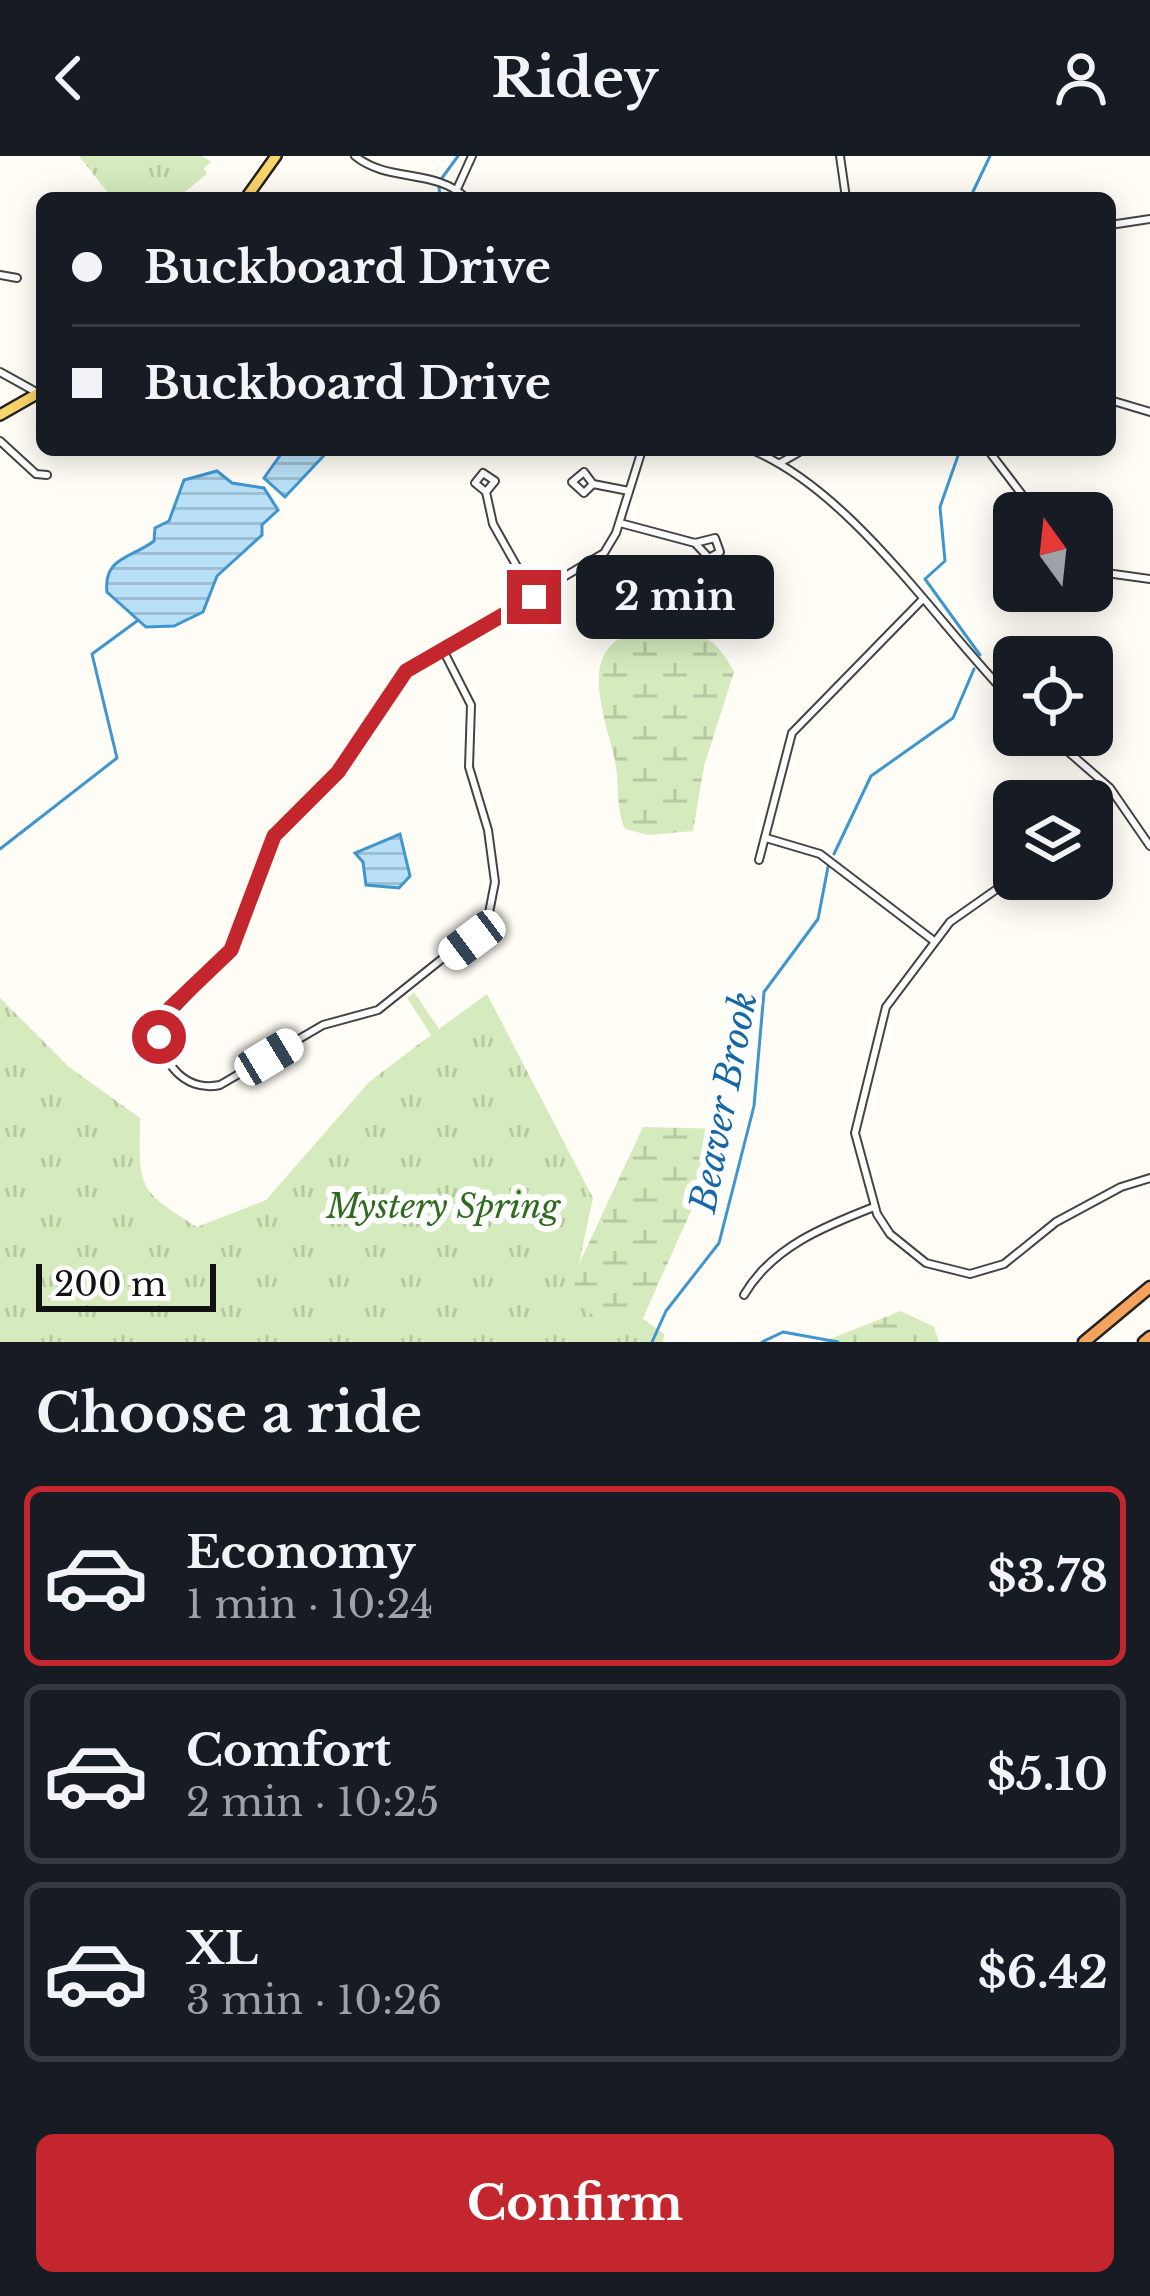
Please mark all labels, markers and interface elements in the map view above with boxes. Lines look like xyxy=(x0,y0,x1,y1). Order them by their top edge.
icon: back xyxy=(36,45,102,111)
text: Ridey xyxy=(492,45,658,112)
icon: person xyxy=(1048,45,1114,111)
text: Buckboard Drive xyxy=(144,239,551,295)
text: Buckboard Drive xyxy=(144,355,551,411)
north arrow xyxy=(993,492,1113,612)
map controls xyxy=(993,492,1113,900)
callout: 2 min xyxy=(576,555,774,639)
route end xyxy=(507,570,561,624)
text: 2 min xyxy=(614,572,736,621)
button: locate xyxy=(993,636,1113,756)
button: layers xyxy=(993,780,1113,900)
car xyxy=(432,904,512,976)
water label: Beaver Brook xyxy=(680,988,767,1218)
route start xyxy=(132,1010,186,1064)
car xyxy=(229,1023,309,1091)
park label: Mystery Spring xyxy=(325,1186,561,1227)
scale bar xyxy=(36,1258,216,1311)
text: 200 m xyxy=(54,1264,166,1305)
text: Choose a ride xyxy=(36,1380,422,1447)
icon: car xyxy=(42,1522,150,1630)
text: Economy xyxy=(186,1524,416,1580)
text: $3.78 xyxy=(987,1548,1108,1604)
text: 1 min · 10:24 xyxy=(186,1580,433,1629)
icon: car xyxy=(42,1720,150,1828)
text: Comfort xyxy=(186,1722,391,1778)
text: $5.10 xyxy=(987,1746,1108,1802)
text: 2 min · 10:25 xyxy=(186,1778,439,1827)
icon: car xyxy=(42,1918,150,2026)
text: XL xyxy=(186,1920,258,1976)
text: $6.42 xyxy=(978,1944,1108,2000)
text: 3 min · 10:26 xyxy=(186,1976,442,2025)
button: Confirm xyxy=(36,2134,1114,2272)

